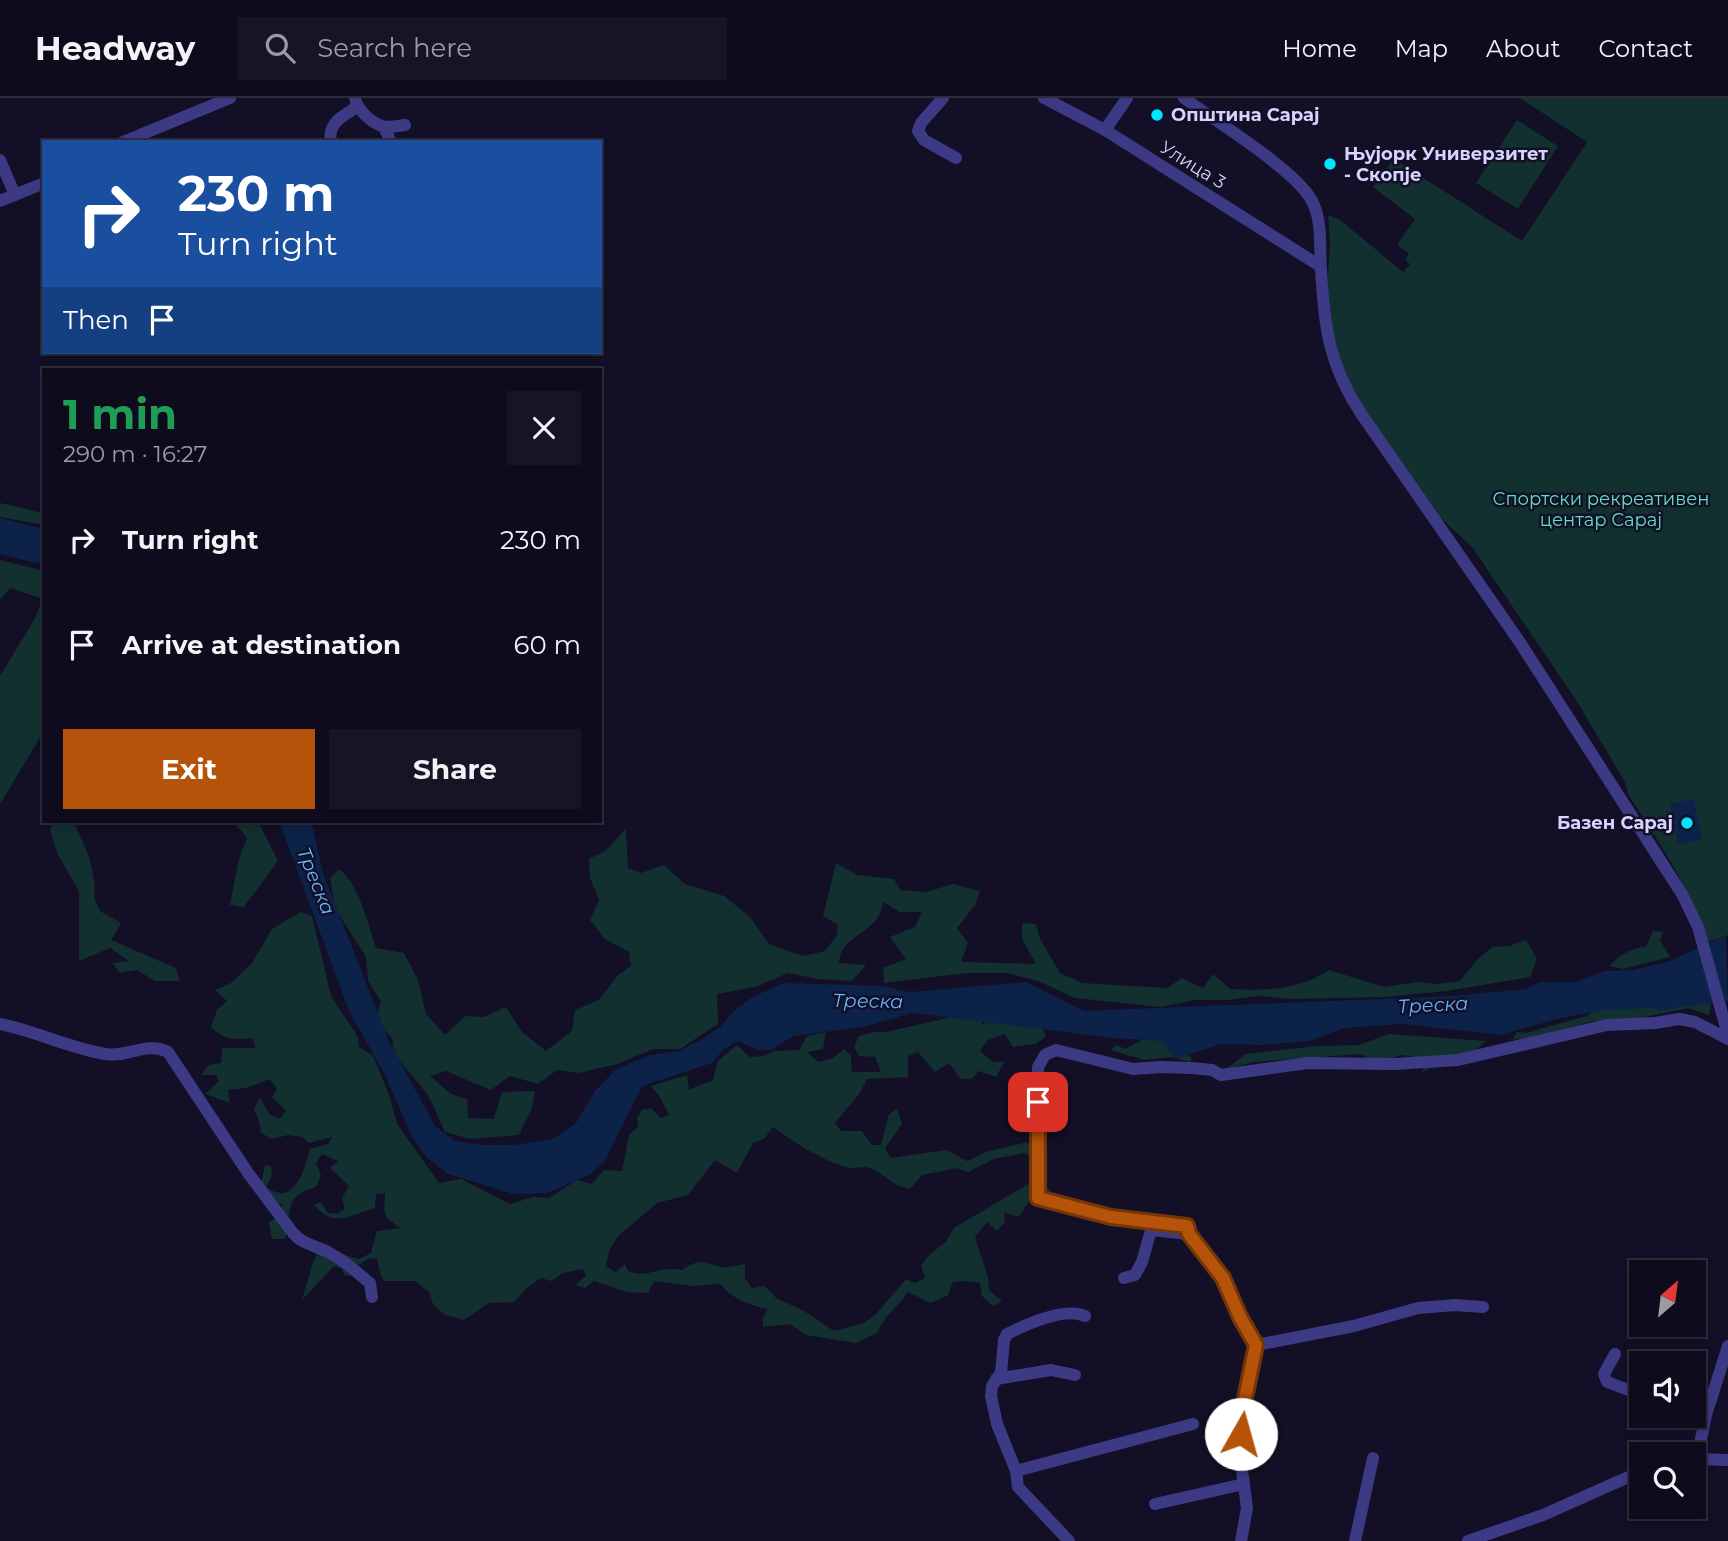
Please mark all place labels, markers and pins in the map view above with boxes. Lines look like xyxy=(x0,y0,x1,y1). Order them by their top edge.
place label: Општина Сарај xyxy=(1171,104,1319,126)
marker: Општина Сарај xyxy=(1149,107,1165,123)
place label: Њујорк Универзитет - Скопје xyxy=(1344,143,1548,186)
marker: Њујорк Универзитет - Скопје xyxy=(1322,156,1338,172)
place label: Базен Сарај xyxy=(1557,812,1673,834)
marker: Базен Сарај xyxy=(1679,815,1695,831)
pin xyxy=(1008,1072,1068,1132)

